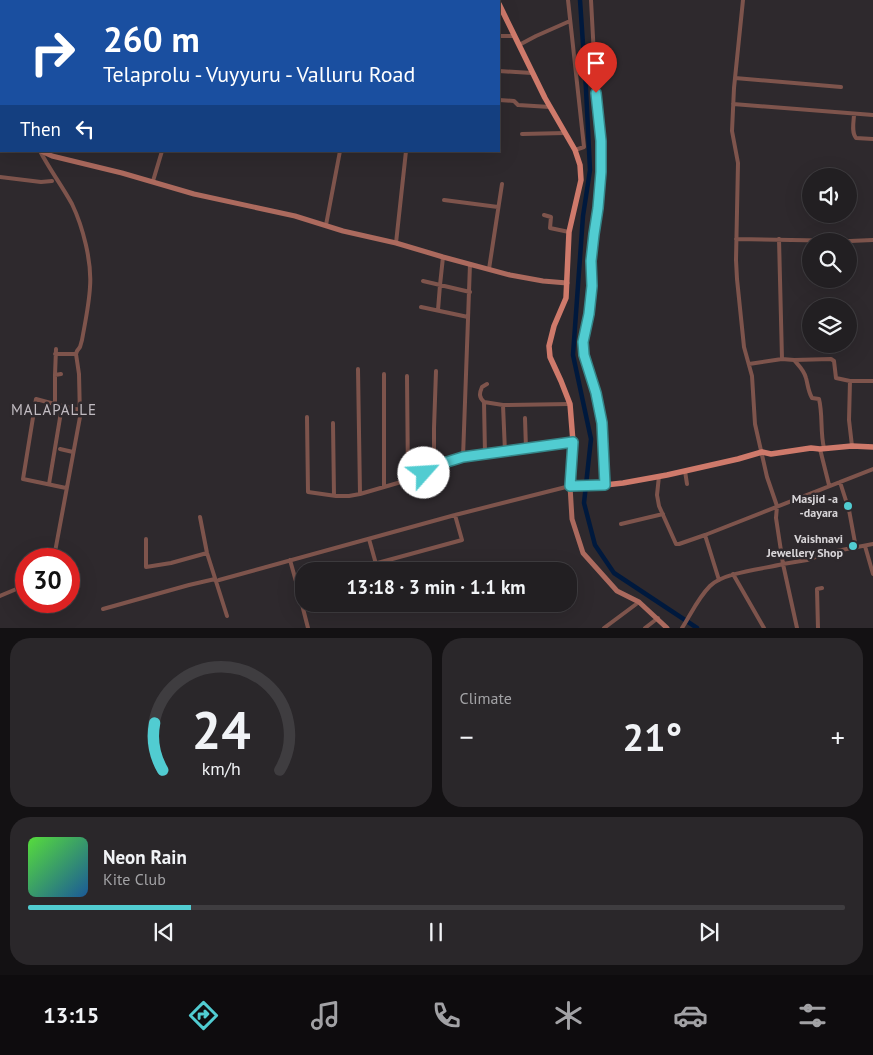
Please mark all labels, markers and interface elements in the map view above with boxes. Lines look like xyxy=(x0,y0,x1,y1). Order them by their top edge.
text: 260 m xyxy=(103,16,200,62)
icon: right xyxy=(20,20,85,85)
pin xyxy=(575,42,617,93)
icon: arrive xyxy=(582,49,610,77)
text: Telaprolu - Vuyyuru - Valluru Road xyxy=(103,60,415,88)
icon: left xyxy=(71,115,99,143)
text: Then xyxy=(20,117,61,141)
map controls xyxy=(802,168,857,353)
button: sound xyxy=(802,168,857,223)
button: search xyxy=(802,233,857,288)
button: layers xyxy=(802,298,857,353)
district label: MALAPALLE xyxy=(11,400,97,419)
position arrow xyxy=(397,446,449,498)
place label: Masjid -a -dayara xyxy=(792,491,838,520)
marker: Masjid -a -dayara xyxy=(842,500,854,512)
place label: Vaishnavi Jewellery Shop xyxy=(766,531,844,560)
marker: Vaishnavi Jewellery Shop xyxy=(847,540,859,552)
speed limit sign: 30 xyxy=(15,548,80,613)
text: 13:18 · 3 min · 1.1 km xyxy=(346,575,526,599)
text: Climate xyxy=(460,688,512,708)
text: 24 xyxy=(191,696,250,763)
text: 21° xyxy=(622,712,682,761)
text: − xyxy=(460,718,474,755)
text: + xyxy=(831,718,845,755)
text: km/h xyxy=(201,757,240,780)
text: Neon Rain xyxy=(103,845,187,869)
text: Kite Club xyxy=(103,869,166,889)
icon: previous xyxy=(150,918,178,946)
icon: pause xyxy=(422,918,450,946)
icon: next xyxy=(695,918,723,946)
icon: directions xyxy=(186,998,221,1033)
icon: music xyxy=(308,998,343,1033)
icon: phone xyxy=(429,998,464,1033)
icon: climate xyxy=(551,998,586,1033)
icon: car xyxy=(673,998,708,1033)
icon: filters xyxy=(795,998,830,1033)
text: 13:15 xyxy=(43,1001,99,1029)

